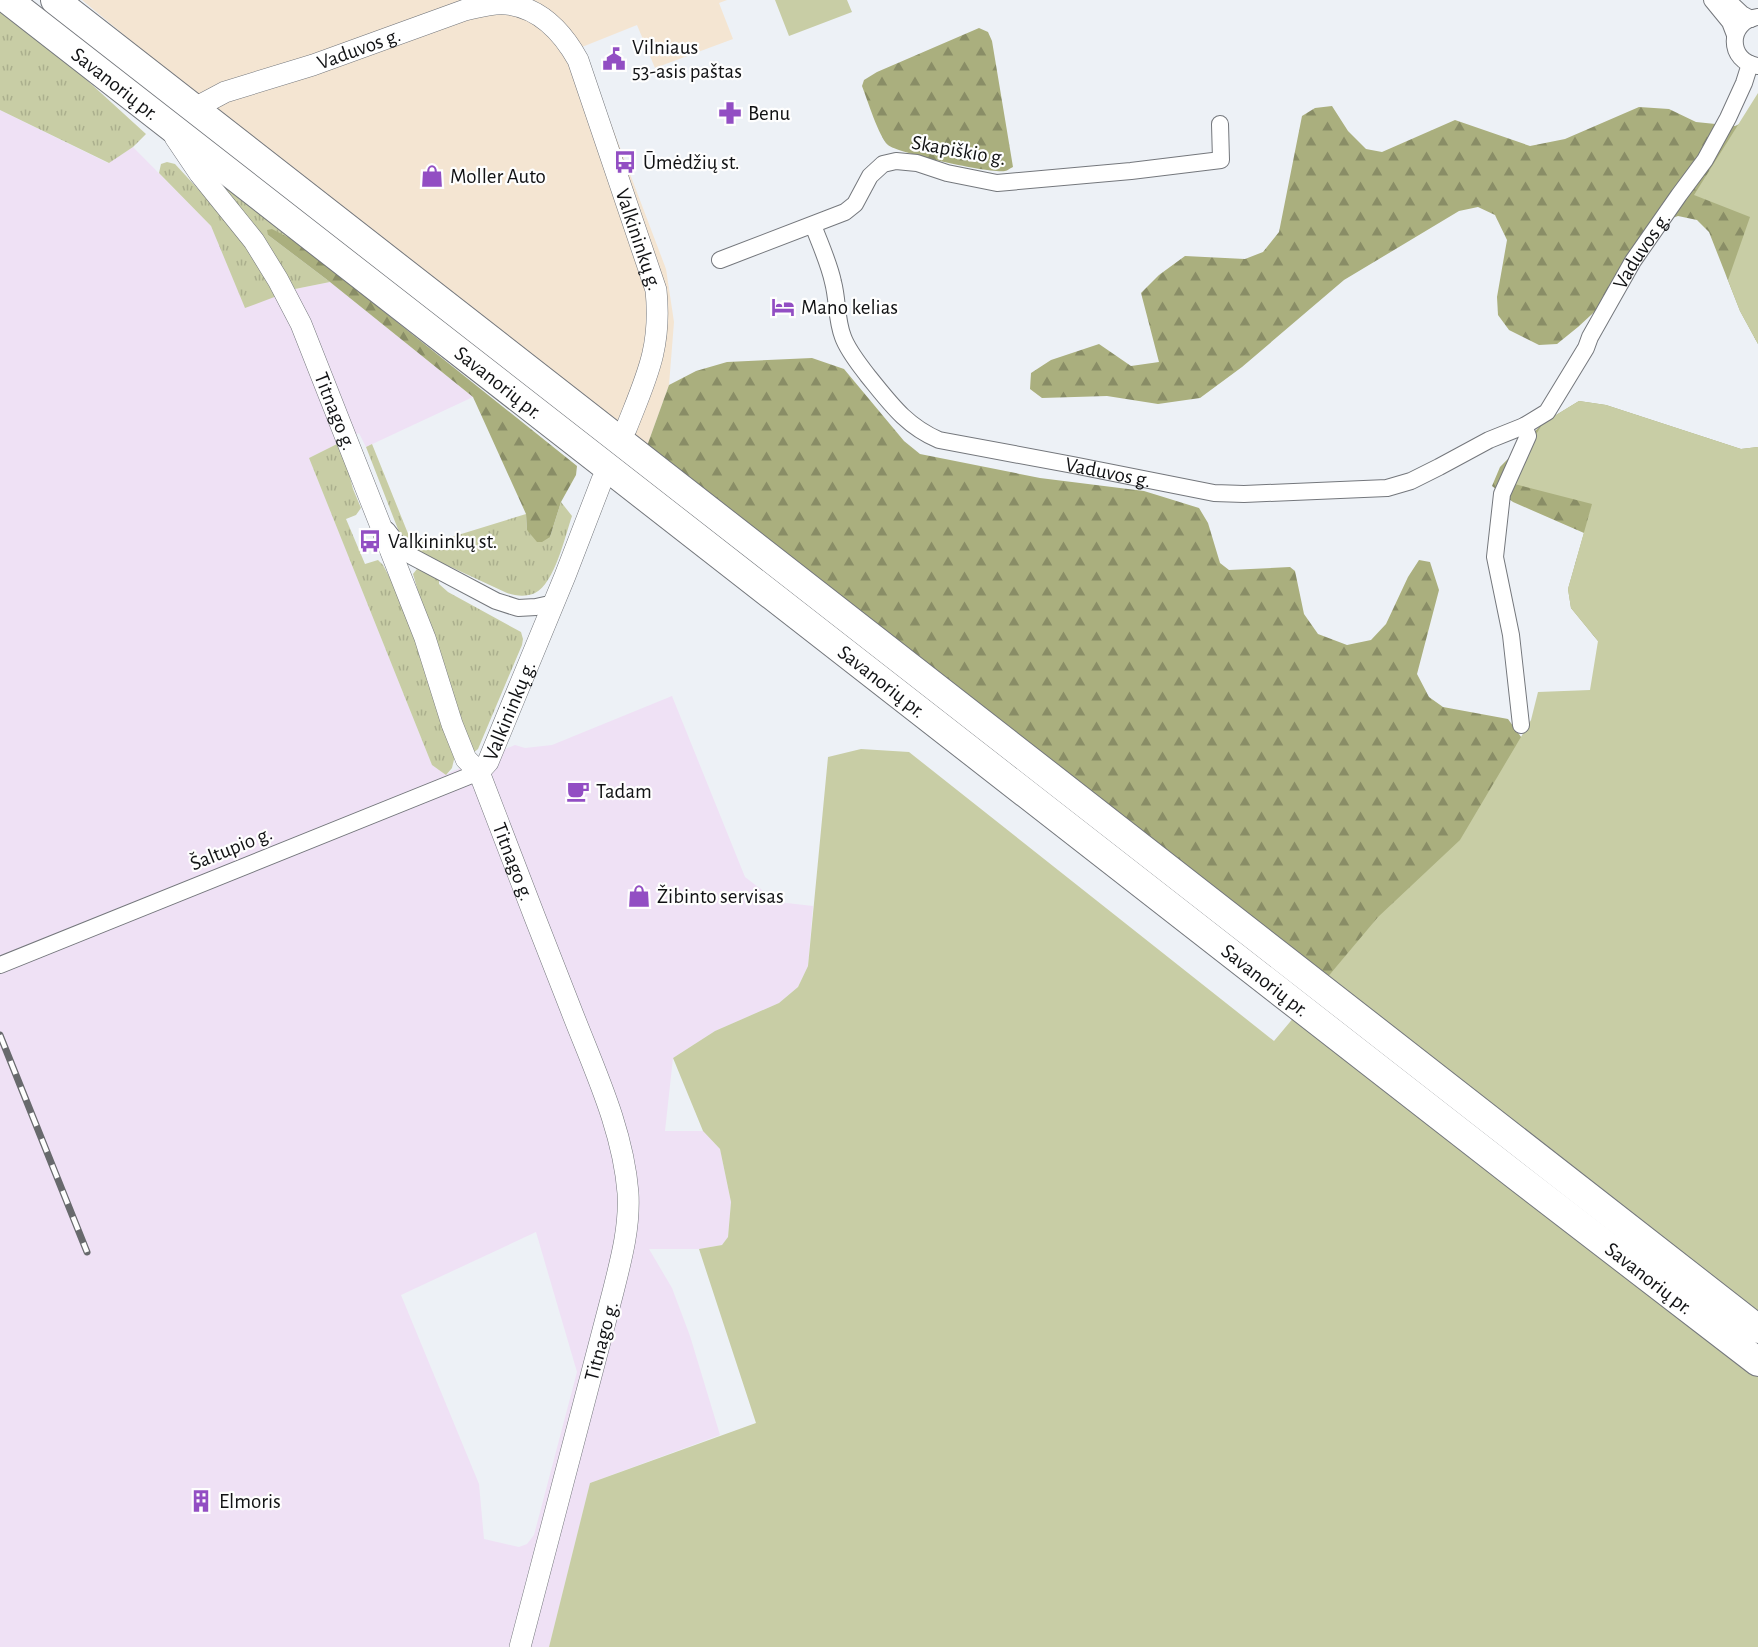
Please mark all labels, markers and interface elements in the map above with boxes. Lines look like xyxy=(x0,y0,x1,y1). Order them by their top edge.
street label: Vaduvos g. xyxy=(315,24,403,74)
place label: Vilniaus 53-asis paštas xyxy=(632,37,742,82)
street label: Savanorių pr. xyxy=(67,44,163,124)
public building icon: Vilniaus 53-asis paštas xyxy=(601,46,627,72)
pharmacy icon: Benu xyxy=(717,100,743,126)
place label: Benu xyxy=(748,103,791,124)
street label: Skapiškio g. xyxy=(910,132,1008,169)
bus stop icon: Ūmėdžių st. xyxy=(612,149,638,175)
place label: Ūmėdžių st. xyxy=(643,151,740,173)
shop icon: Moller Auto xyxy=(419,163,445,189)
place label: Moller Auto xyxy=(450,166,546,187)
street label: Valkininkų g. xyxy=(611,186,665,293)
street label: Vaduvos g. xyxy=(1609,209,1675,293)
hotel icon: Mano kelias xyxy=(770,294,796,320)
place label: Mano kelias xyxy=(801,297,898,318)
street label: Savanorių pr. xyxy=(451,342,546,423)
street label: Titnago g. xyxy=(310,370,360,453)
street label: Vaduvos g. xyxy=(1064,454,1153,491)
bus stop icon: Valkininkų st. xyxy=(357,528,383,554)
place label: Valkininkų st. xyxy=(388,531,497,552)
street label: Savanorių pr. xyxy=(834,641,929,722)
street label: Valkininkų g. xyxy=(480,658,540,764)
cafe icon: Tadam xyxy=(565,778,591,804)
place label: Tadam xyxy=(596,781,652,802)
street label: Titnago g. xyxy=(488,820,537,904)
street label: Šaltupio g. xyxy=(186,821,275,874)
shop icon: Žibinto servisas xyxy=(626,883,652,909)
place label: Žibinto servisas xyxy=(657,884,784,907)
street label: Savanorių pr. xyxy=(1217,940,1312,1021)
street label: Savanorių pr. xyxy=(1601,1238,1696,1319)
street label: Titnago g. xyxy=(581,1299,622,1383)
building icon: Elmoris xyxy=(188,1488,214,1514)
place label: Elmoris xyxy=(219,1491,281,1512)

